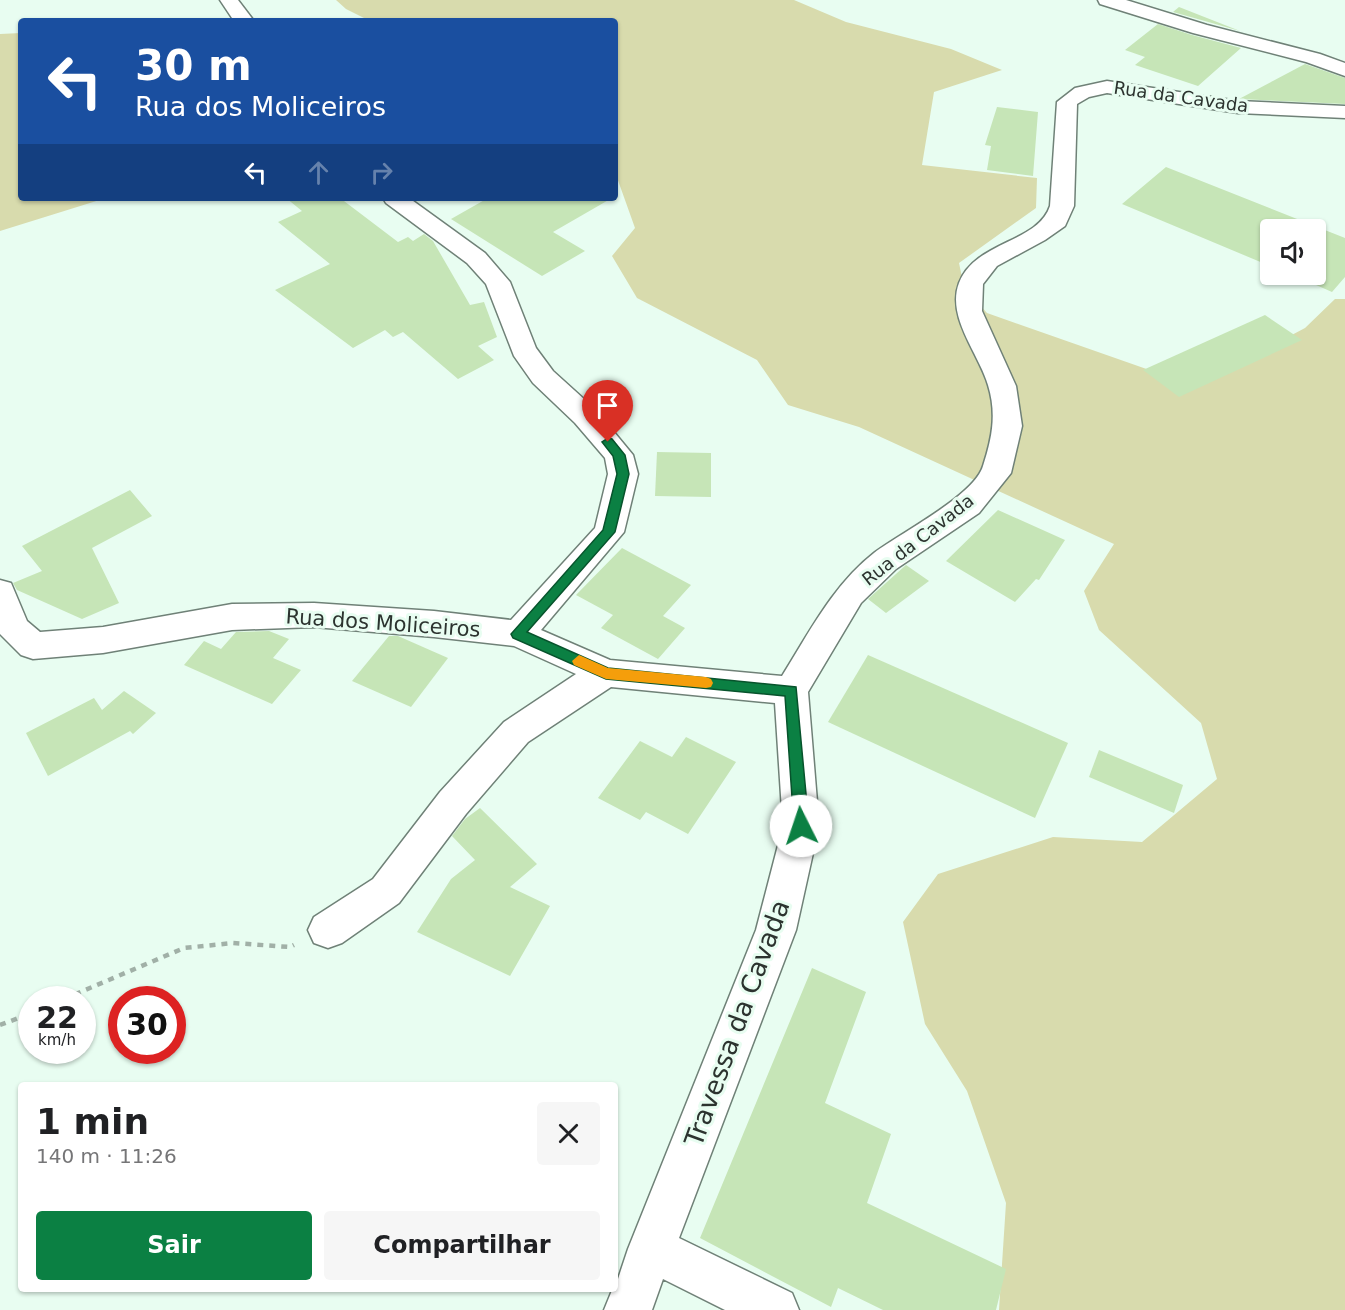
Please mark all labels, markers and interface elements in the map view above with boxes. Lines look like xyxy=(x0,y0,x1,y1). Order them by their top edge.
text: 30 m xyxy=(135,41,252,90)
icon: left xyxy=(36,42,114,120)
street label: Rua da Cavada xyxy=(1112,77,1250,116)
text: Rua dos Moliceiros xyxy=(135,91,386,122)
icon: left xyxy=(239,156,272,189)
icon: ahead xyxy=(302,156,335,189)
icon: right xyxy=(365,156,398,189)
map controls xyxy=(1260,219,1326,285)
button: sound xyxy=(1260,219,1326,285)
pin xyxy=(582,380,633,442)
icon: arrive xyxy=(591,389,624,422)
street label: Rua da Cavada xyxy=(858,490,978,590)
street label: Rua dos Moliceiros xyxy=(285,604,481,642)
position arrow xyxy=(769,794,833,858)
street label: Travessa da Cavada xyxy=(678,896,796,1151)
speed limit sign: 30 xyxy=(108,986,186,1064)
text: 22 xyxy=(36,1000,78,1035)
text: km/h xyxy=(38,1031,76,1049)
text: 1 min xyxy=(36,1101,149,1142)
button: close xyxy=(537,1102,600,1165)
text: 140 m · 11:26 xyxy=(36,1144,177,1168)
button: Sair xyxy=(36,1211,312,1280)
button: Compartilhar xyxy=(324,1211,600,1280)

